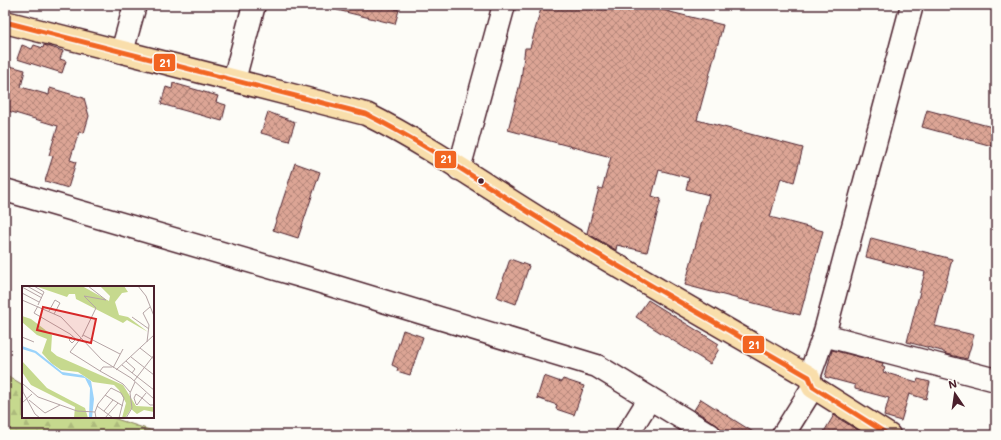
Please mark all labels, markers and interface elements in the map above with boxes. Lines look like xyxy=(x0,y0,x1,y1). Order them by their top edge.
line badge: 21 xyxy=(153,53,176,72)
text: 21 xyxy=(159,55,171,70)
line badge: 21 xyxy=(434,150,457,169)
text: 21 xyxy=(440,151,452,166)
unlabelled marker xyxy=(476,176,486,186)
inset map xyxy=(22,286,154,418)
line badge: 21 xyxy=(742,335,765,354)
text: 21 xyxy=(748,337,760,352)
north arrow xyxy=(935,374,975,414)
text: N xyxy=(947,376,958,392)

